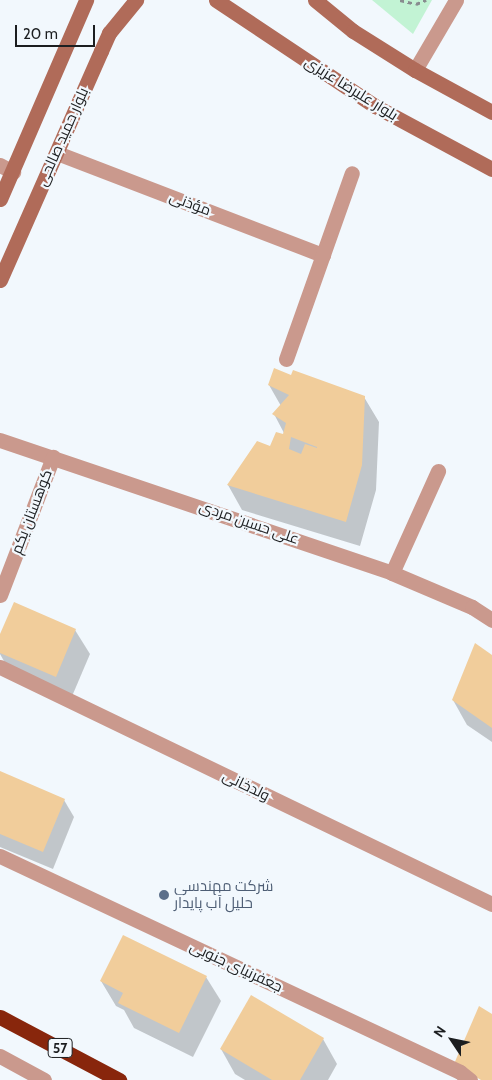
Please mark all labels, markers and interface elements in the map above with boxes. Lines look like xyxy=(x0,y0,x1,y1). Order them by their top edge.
scale bar xyxy=(18,15,98,47)
text: 20 m xyxy=(23,25,58,43)
street label: بلوار علیرضا عزیزی xyxy=(301,53,401,125)
street label: بلوار حمید صالحی xyxy=(33,85,93,189)
street label: مؤذنی xyxy=(167,188,213,220)
street label: کوهستان یکم xyxy=(8,467,56,557)
street label: علی حسین مردی xyxy=(197,497,301,549)
street label: ولدخانی xyxy=(219,767,273,805)
place label: شرکت مهندسی حلیل آب پایدار xyxy=(174,877,273,912)
marker: شرکت مهندسی حلیل آب پایدار xyxy=(158,889,170,901)
street label: جعفرنیای جنوبی xyxy=(187,938,285,996)
north arrow xyxy=(427,1015,477,1065)
text: N xyxy=(429,1022,450,1041)
road number: 57 xyxy=(48,1036,72,1060)

